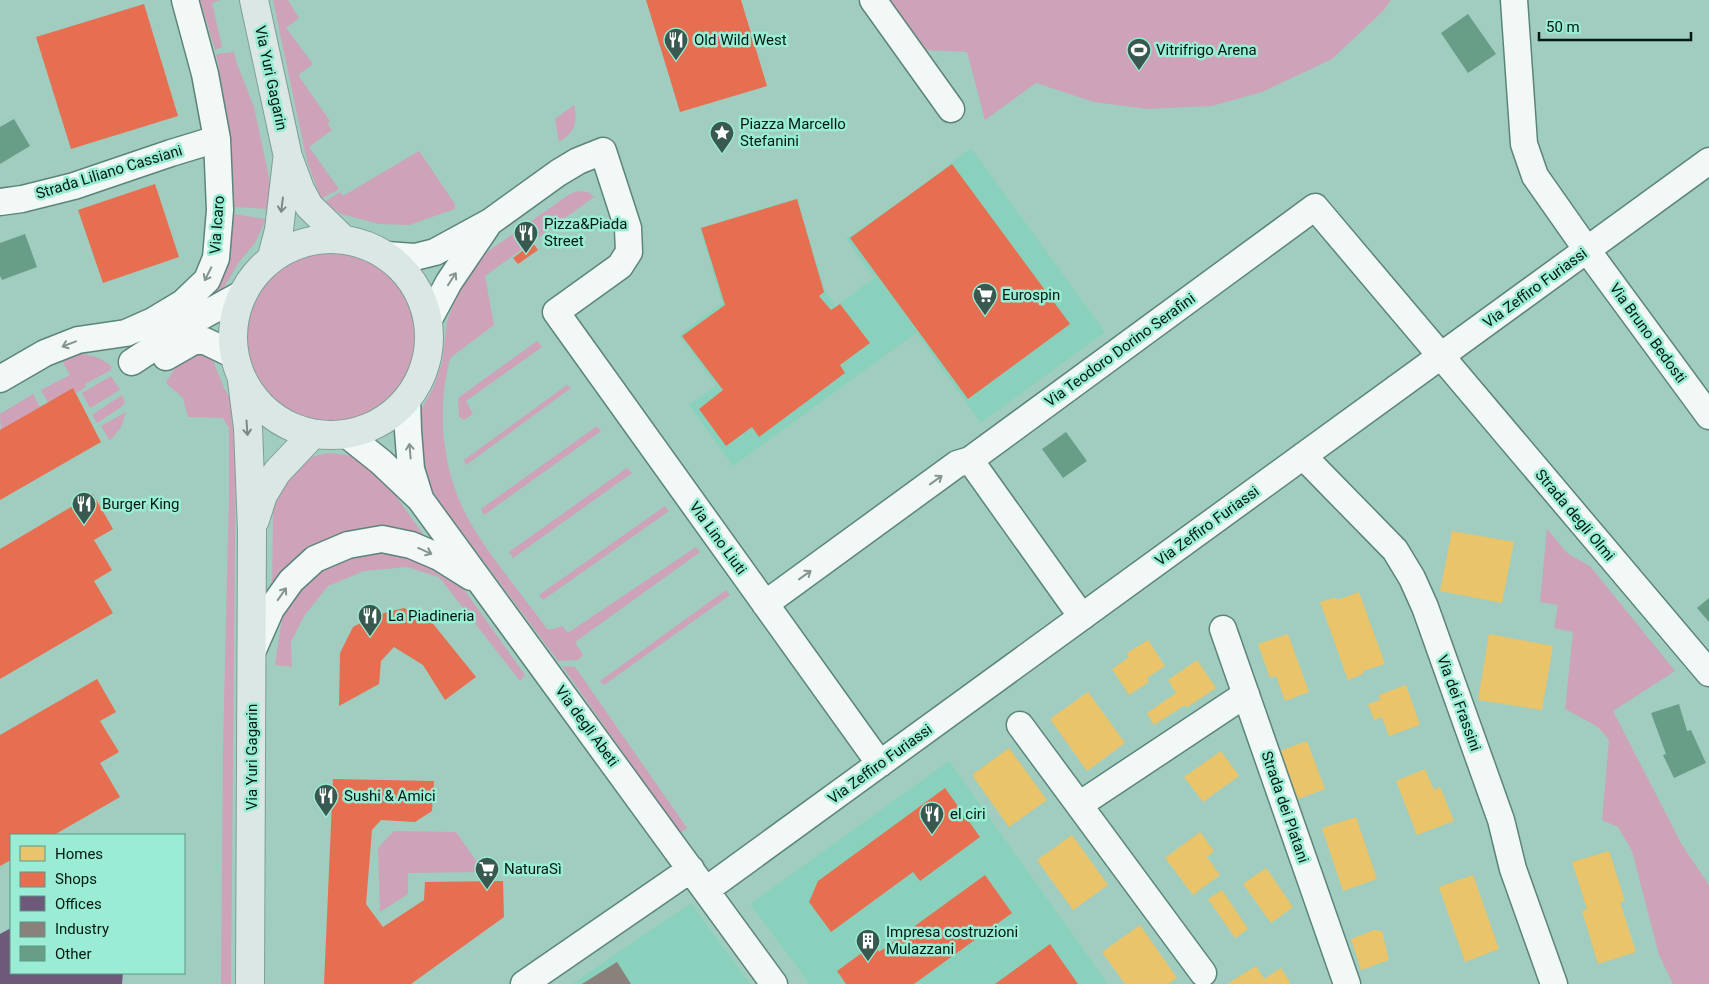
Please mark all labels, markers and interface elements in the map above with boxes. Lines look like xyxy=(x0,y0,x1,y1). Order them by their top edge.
scale bar xyxy=(1539,10,1692,42)
text: 50 m xyxy=(1546,18,1580,36)
street label: Via Yuri Gagarin xyxy=(251,24,291,132)
restaurant icon: Old Wild West xyxy=(663,27,689,61)
place label: Old Wild West xyxy=(694,31,787,49)
sports icon: Vitrifrigo Arena xyxy=(1126,37,1152,71)
place label: Vitrifrigo Arena xyxy=(1156,41,1257,59)
place label: Piazza Marcello Stefanini xyxy=(740,115,846,150)
place icon: Piazza Marcello Stefanini xyxy=(709,120,735,154)
street label: Strada Liliano Cassiani xyxy=(34,141,184,203)
street label: Via Icaro xyxy=(206,195,228,255)
one-way arrow xyxy=(277,197,287,213)
place label: Pizza&Piada Street xyxy=(544,215,627,250)
restaurant icon: Pizza&Piada Street xyxy=(513,220,539,254)
street label: Via Zeffiro Furiassi xyxy=(1479,244,1591,332)
one-way arrow xyxy=(203,266,213,281)
one-way arrow xyxy=(447,272,457,286)
street label: Via Bruno Bedosti xyxy=(1606,280,1690,386)
supermarket icon: Eurospin xyxy=(972,282,998,316)
place label: Eurospin xyxy=(1002,286,1060,304)
street label: Via Teodoro Dorino Serafini xyxy=(1041,289,1199,411)
one-way arrow xyxy=(61,340,77,349)
one-way arrow xyxy=(243,420,252,436)
one-way arrow xyxy=(405,444,414,460)
street label: Strada degli Olmi xyxy=(1532,466,1618,564)
one-way arrow xyxy=(929,475,943,485)
street label: Via Zeffiro Furiassi xyxy=(1151,482,1263,570)
restaurant icon: Burger King xyxy=(71,491,97,525)
place label: Burger King xyxy=(102,495,180,513)
street label: Via Lino Liuti xyxy=(685,498,751,578)
one-way arrow xyxy=(417,546,432,556)
one-way arrow xyxy=(798,570,812,580)
one-way arrow xyxy=(277,587,287,601)
restaurant icon: La Piadineria xyxy=(357,603,383,637)
place label: La Piadineria xyxy=(388,607,474,625)
street label: Via dei Frassini xyxy=(1433,652,1485,754)
street label: Via degli Abeti xyxy=(552,682,622,770)
street label: Via Yuri Gagarin xyxy=(243,704,261,810)
street label: Via Zeffiro Furiassi xyxy=(824,720,936,808)
street label: Strada dei Platani xyxy=(1257,749,1313,865)
restaurant icon: Sushi & Amici xyxy=(313,783,339,817)
place label: Sushi & Amici xyxy=(344,787,436,805)
restaurant icon: el ciri xyxy=(919,801,945,835)
place label: el ciri xyxy=(950,805,986,823)
legend xyxy=(10,834,185,974)
text: Homes xyxy=(55,845,103,863)
supermarket icon: NaturaSì xyxy=(474,856,500,890)
place label: NaturaSì xyxy=(504,860,562,878)
text: Shops xyxy=(55,870,97,888)
text: Offices xyxy=(55,895,102,913)
text: Industry xyxy=(55,920,109,938)
place label: Impresa costruzioni Mulazzani xyxy=(886,923,1018,958)
building icon: Impresa costruzioni Mulazzani xyxy=(855,928,881,962)
text: Other xyxy=(55,945,92,963)

